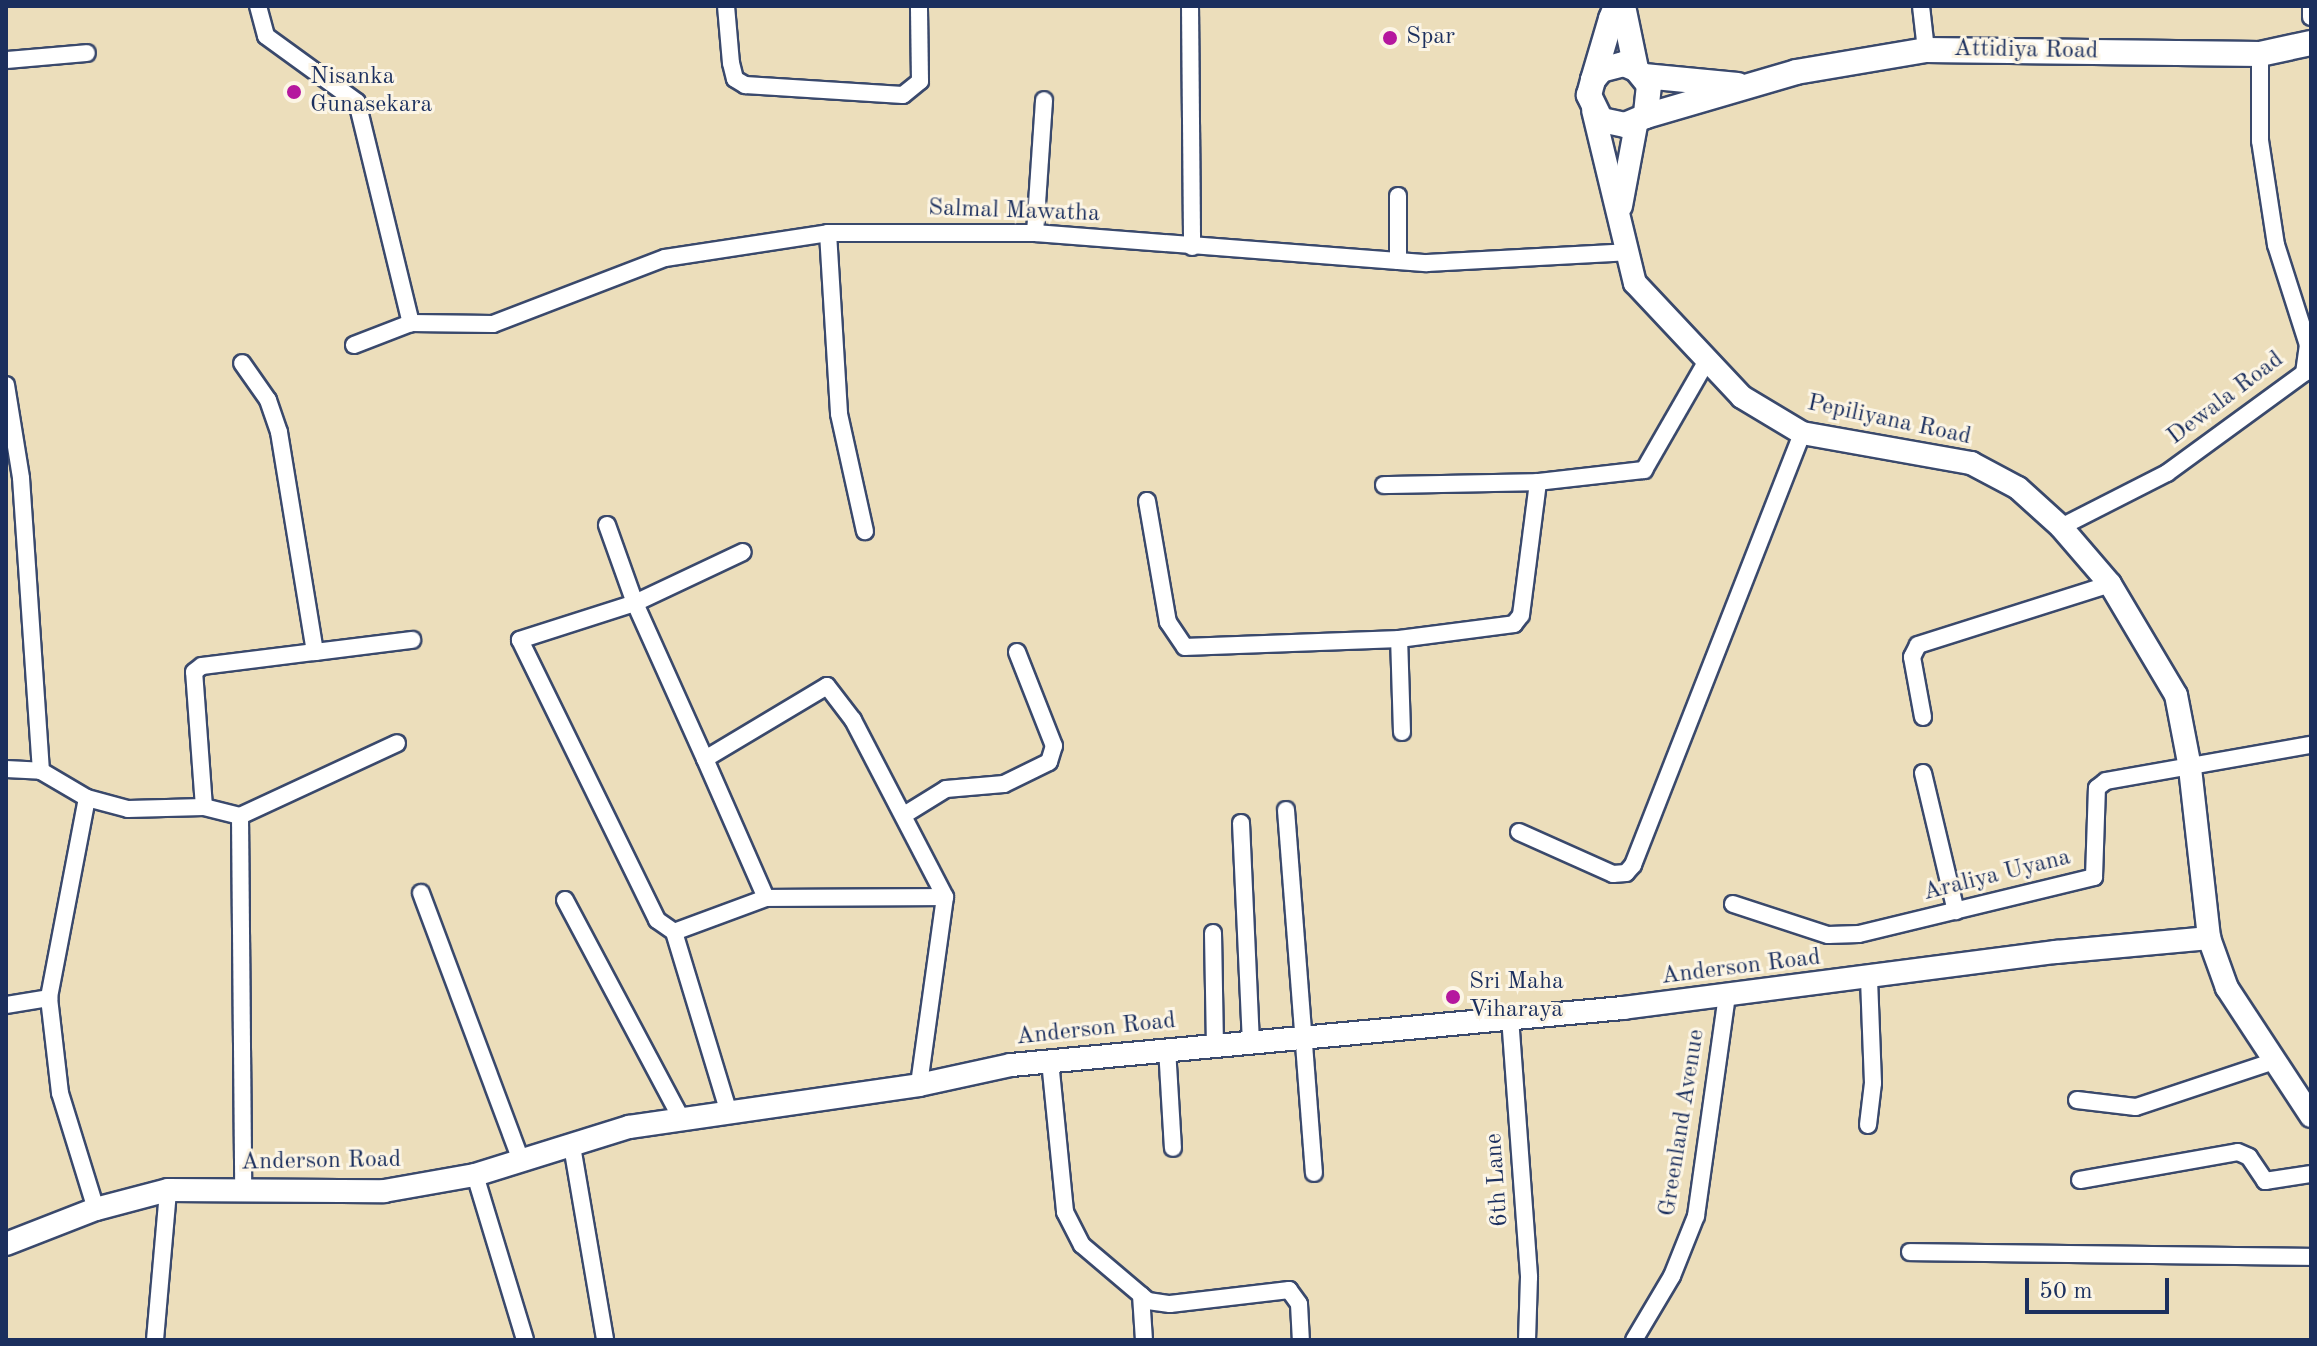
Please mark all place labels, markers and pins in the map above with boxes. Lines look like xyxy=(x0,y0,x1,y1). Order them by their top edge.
place label: Spar xyxy=(1406,24,1455,52)
marker: Spar xyxy=(1381,29,1399,47)
place label: Nisanka Gunasekara xyxy=(310,64,432,120)
marker: Nisanka Gunasekara xyxy=(285,83,303,101)
place label: Sri Maha Viharaya xyxy=(1469,969,1564,1025)
marker: Sri Maha Viharaya xyxy=(1444,988,1462,1006)

